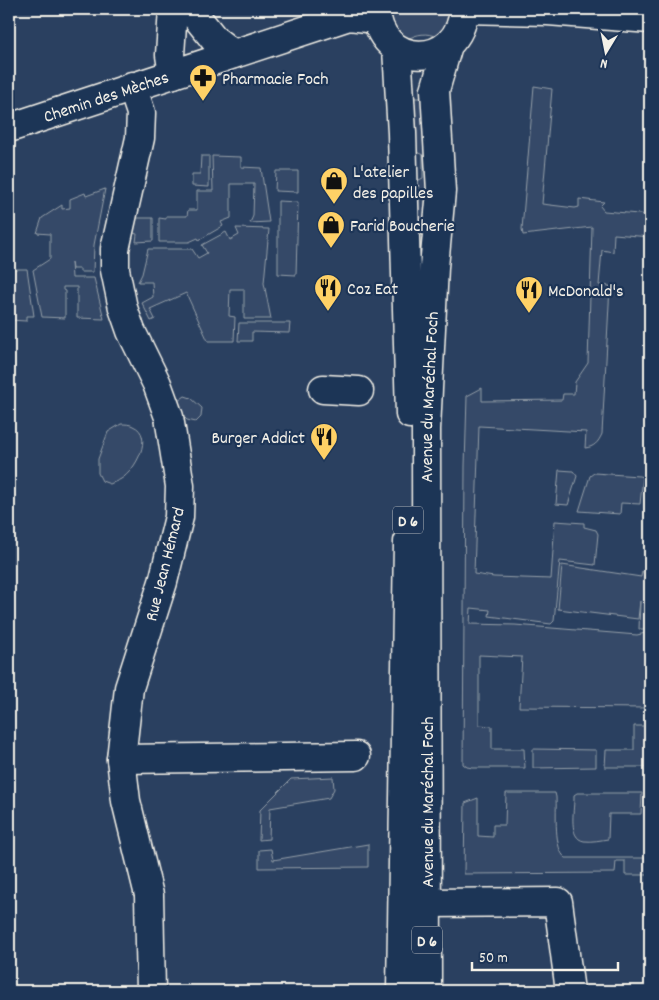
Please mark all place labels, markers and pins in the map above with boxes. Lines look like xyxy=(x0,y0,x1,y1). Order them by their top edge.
pharmacy icon: Pharmacie Foch xyxy=(188,63,218,102)
place label: Pharmacie Foch xyxy=(222,68,328,93)
place label: L'atelier des papilles xyxy=(353,161,433,207)
shop icon: L'atelier des papilles xyxy=(319,166,349,205)
shop icon: Farid Boucherie xyxy=(316,210,346,249)
place label: Farid Boucherie xyxy=(350,215,455,240)
restaurant icon: Coz Eat xyxy=(313,273,343,312)
restaurant icon: McDonald's xyxy=(514,275,544,314)
place label: Coz Eat xyxy=(347,278,398,303)
place label: McDonald's xyxy=(548,280,624,305)
restaurant icon: Burger Addict xyxy=(309,422,339,461)
place label: Burger Addict xyxy=(212,427,305,452)

